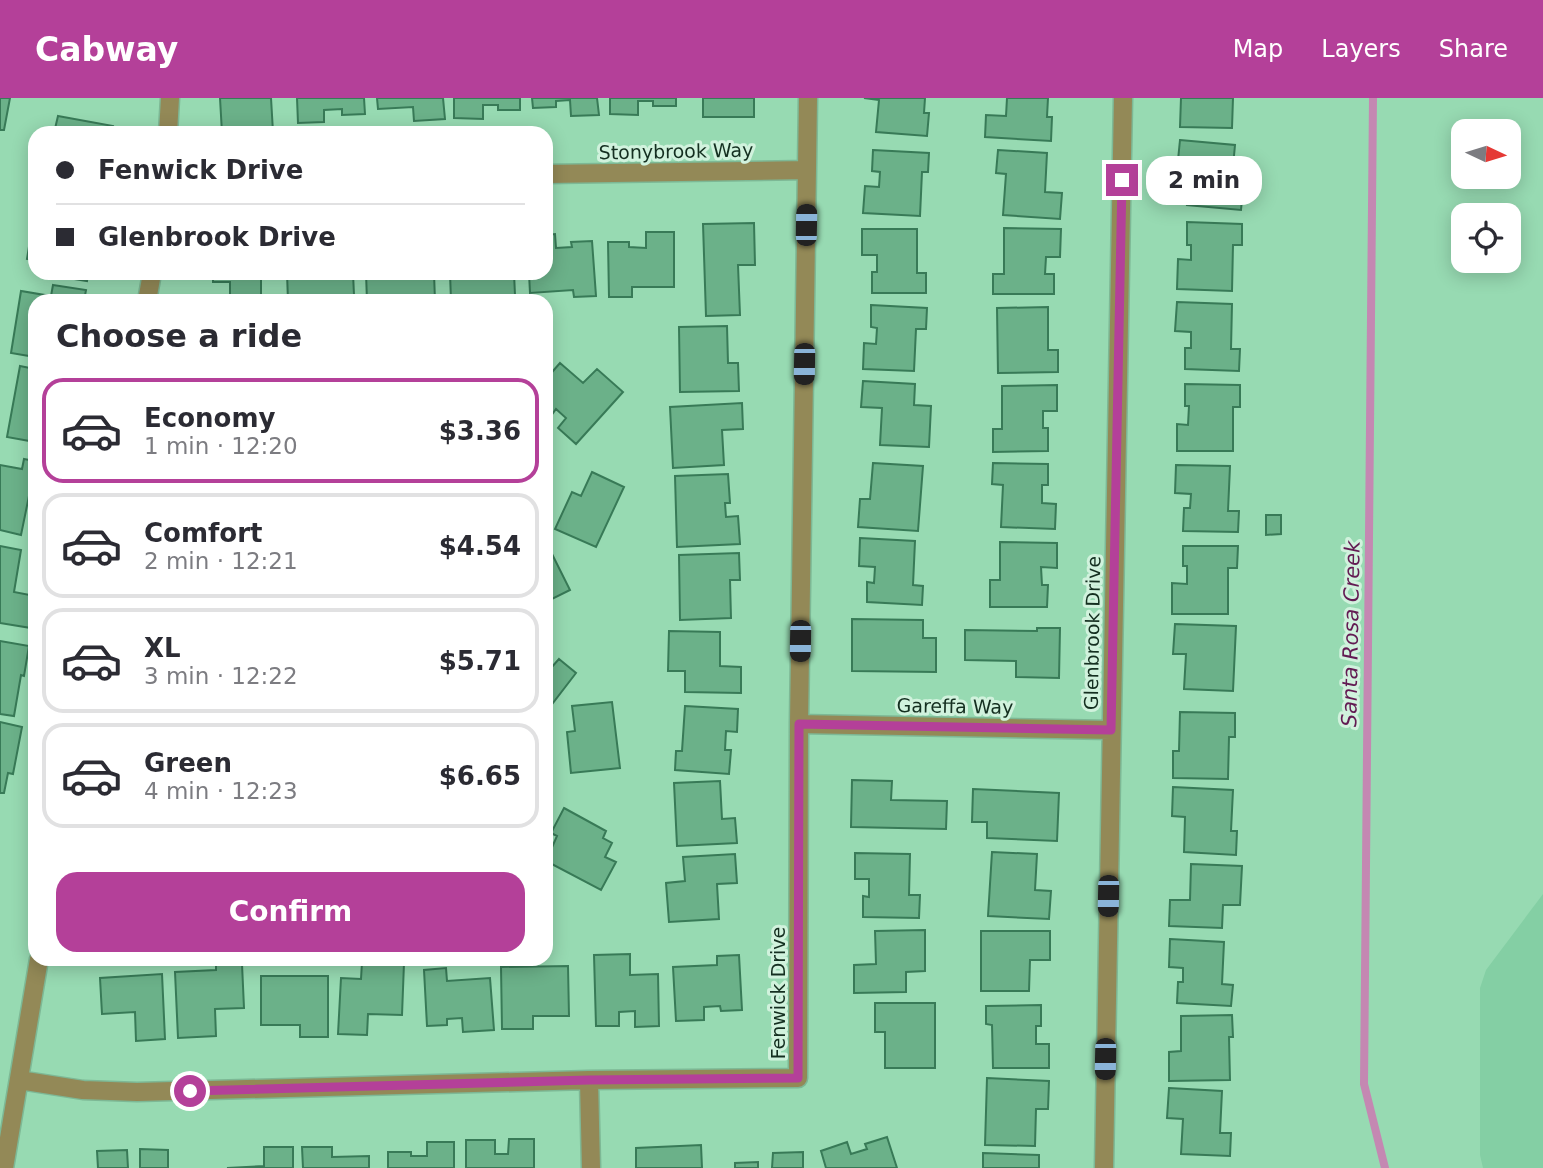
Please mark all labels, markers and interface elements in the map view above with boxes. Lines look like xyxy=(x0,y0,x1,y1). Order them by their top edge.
text: Cabway xyxy=(35,30,178,69)
text: Map xyxy=(1233,35,1283,63)
text: Layers xyxy=(1321,35,1401,63)
text: Share xyxy=(1439,35,1508,63)
north arrow xyxy=(1451,119,1521,189)
map controls xyxy=(1451,119,1521,273)
street label: Stonybrook Way xyxy=(598,139,754,163)
text: Fenwick Drive xyxy=(98,155,303,185)
callout: 2 min xyxy=(1146,155,1262,204)
route end xyxy=(1106,164,1138,196)
text: 2 min xyxy=(1168,167,1240,193)
button: locate xyxy=(1451,203,1521,273)
car xyxy=(796,204,817,246)
text: Glenbrook Drive xyxy=(98,222,336,252)
text: Choose a ride xyxy=(56,317,302,355)
car xyxy=(794,343,815,385)
icon: car xyxy=(60,399,123,462)
text: Economy xyxy=(144,403,275,433)
text: $3.36 xyxy=(439,416,521,446)
text: 1 min · 12:20 xyxy=(144,433,298,459)
icon: car xyxy=(60,514,123,577)
text: Comfort xyxy=(144,518,262,548)
text: $4.54 xyxy=(439,531,521,561)
water label: Santa Rosa Creek xyxy=(1337,540,1365,727)
text: 2 min · 12:21 xyxy=(144,548,298,574)
street label: Glenbrook Drive xyxy=(1080,556,1104,710)
car xyxy=(790,620,811,662)
icon: car xyxy=(60,629,123,692)
text: XL xyxy=(144,633,181,663)
text: $5.71 xyxy=(439,646,521,676)
text: 3 min · 12:22 xyxy=(144,663,298,689)
street label: Gareffa Way xyxy=(896,694,1014,718)
icon: car xyxy=(60,744,123,807)
text: Green xyxy=(144,748,232,778)
text: $6.65 xyxy=(439,761,521,791)
text: 4 min · 12:23 xyxy=(144,778,298,804)
button: Confirm xyxy=(56,872,525,952)
car xyxy=(1098,875,1119,917)
street label: Fenwick Drive xyxy=(767,927,789,1059)
car xyxy=(1095,1038,1116,1080)
route start xyxy=(174,1075,206,1107)

